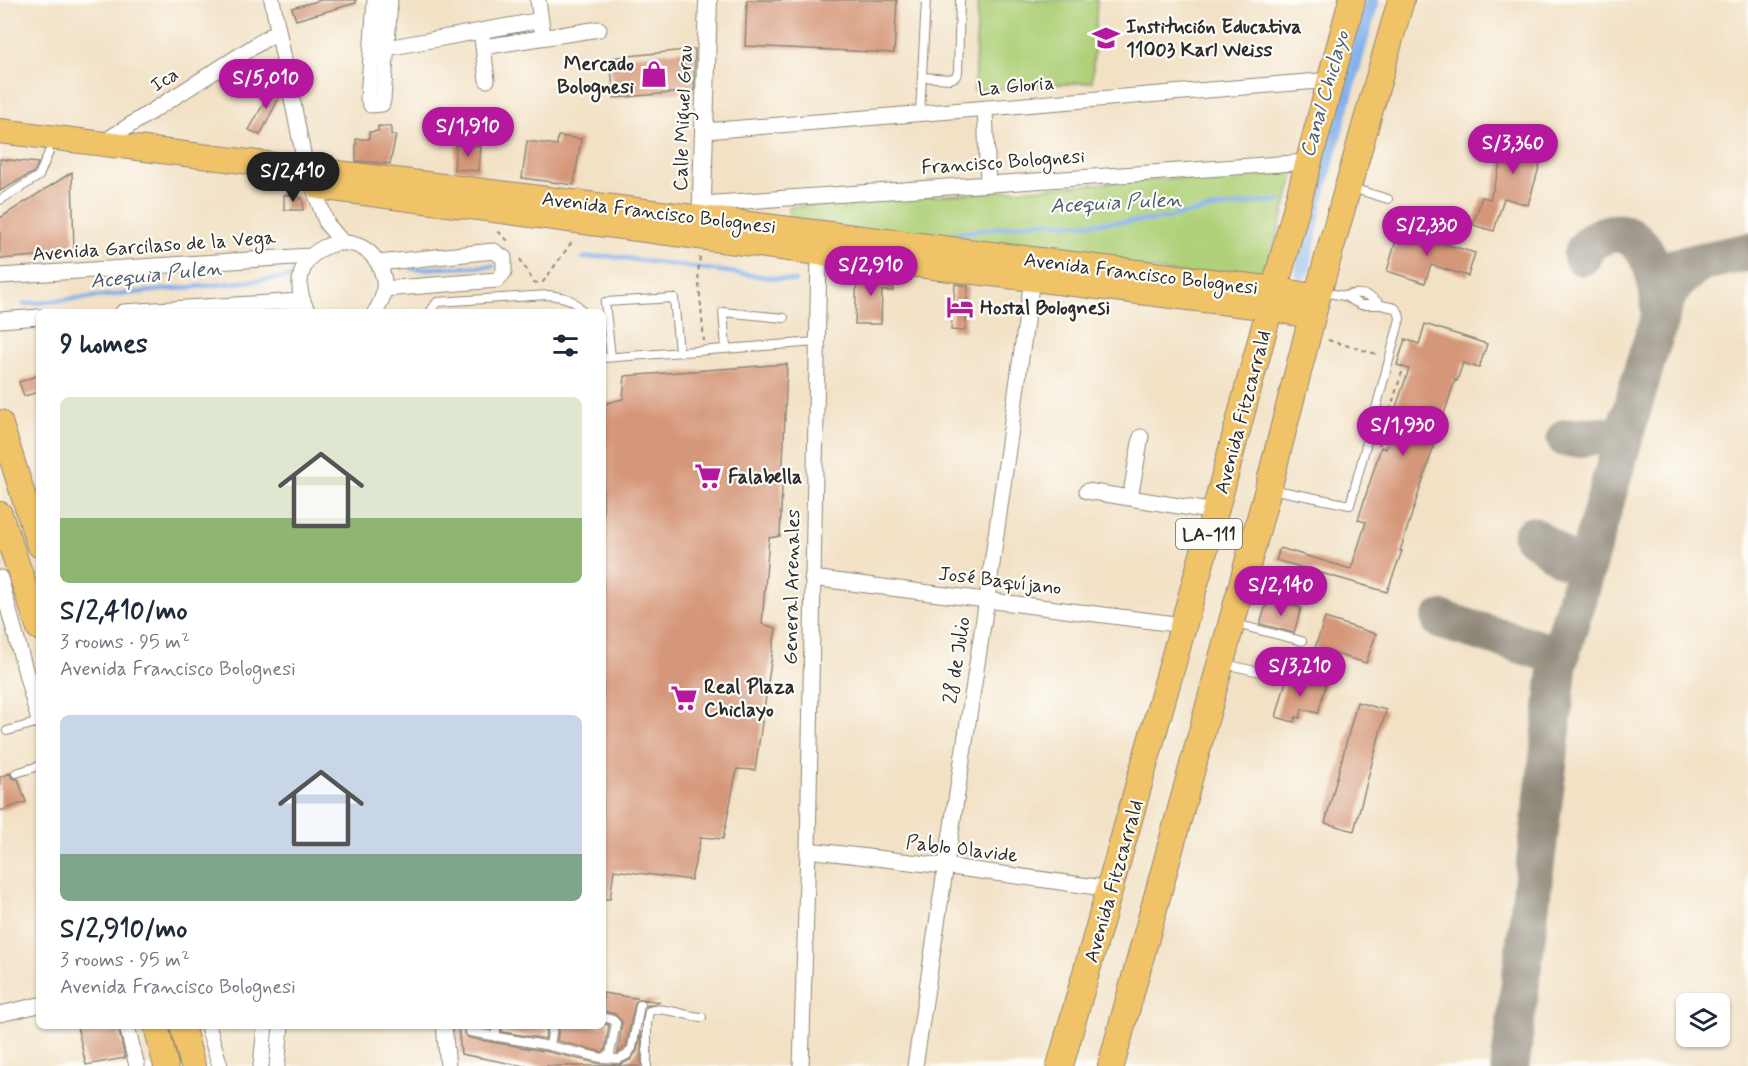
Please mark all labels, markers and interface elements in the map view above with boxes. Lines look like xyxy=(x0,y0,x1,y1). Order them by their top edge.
place label: Institución Educativa 11003 Karl Weiss xyxy=(1126,14,1302,64)
school or university icon: Institución Educativa 11003 Karl Weiss xyxy=(1091,23,1121,53)
water label: Canal Chiclayo xyxy=(1294,27,1357,161)
street label: Calle Miguel Grau xyxy=(667,45,702,192)
place label: Mercado Bolognesi xyxy=(557,51,634,103)
pin: S/5,010 xyxy=(211,59,321,110)
shop icon: Mercado Bolognesi xyxy=(639,59,669,89)
street label: Ica xyxy=(146,61,184,99)
text: S/5,010 xyxy=(233,65,299,92)
street label: La Gloria xyxy=(977,70,1056,103)
pin: S/1,910 xyxy=(413,107,523,158)
text: S/1,910 xyxy=(436,113,500,140)
pin: S/3,360 xyxy=(1458,124,1568,175)
text: S/3,360 xyxy=(1482,130,1544,157)
street label: Francisco Bolognesi xyxy=(920,143,1086,183)
pin: S/2,410 xyxy=(238,152,348,203)
text: S/2,410 xyxy=(260,158,326,185)
street label: Avenida Francisco Bolognesi xyxy=(540,186,777,242)
water label: Acequia Pulen xyxy=(1049,186,1183,220)
pin: S/2,330 xyxy=(1372,206,1482,257)
text: S/2,330 xyxy=(1396,212,1458,239)
street label: Avenida Garcilaso de la Vega xyxy=(31,224,278,269)
pin: S/2,910 xyxy=(816,246,926,297)
street label: Avenida Francisco Bolognesi xyxy=(1022,247,1259,303)
text: S/2,910 xyxy=(839,252,903,279)
water label: Acequia Pulen xyxy=(89,254,224,296)
hotel icon: Hostal Bolognesi xyxy=(945,292,975,322)
place label: Hostal Bolognesi xyxy=(980,295,1110,322)
text: 9 homes xyxy=(60,328,148,362)
street label: Avenida Fitzcarrald xyxy=(1209,328,1278,497)
icon: filters xyxy=(549,329,582,362)
pin: S/1,930 xyxy=(1348,406,1458,457)
text: S/1,930 xyxy=(1371,412,1435,439)
icon: home xyxy=(267,436,375,544)
supermarket icon: Falabella xyxy=(693,461,723,491)
place label: Falabella xyxy=(728,464,802,491)
street label: General Arenales xyxy=(778,509,807,665)
road number: LA-111 xyxy=(1176,519,1242,549)
street label: José Baquíjano xyxy=(937,561,1063,602)
pin: S/2,140 xyxy=(1226,566,1336,617)
text: S/2,140 xyxy=(1248,572,1314,599)
text: S/2,410/mo xyxy=(60,595,188,629)
street label: 28 de Julio xyxy=(937,615,978,706)
text: 3 rooms · 95 m² xyxy=(60,629,190,656)
pin: S/3,210 xyxy=(1245,647,1355,698)
text: S/3,210 xyxy=(1269,653,1331,680)
text: Avenida Francisco Bolognesi xyxy=(60,656,296,683)
place label: Real Plaza Chiclayo xyxy=(704,674,795,724)
supermarket icon: Real Plaza Chiclayo xyxy=(669,683,699,713)
icon: home xyxy=(267,754,375,862)
street label: Avenida Fitzcarrald xyxy=(1078,797,1151,966)
street label: Pablo Olavide xyxy=(904,829,1019,870)
text: S/2,910/mo xyxy=(60,913,187,947)
text: 3 rooms · 95 m² xyxy=(60,947,190,974)
text: Avenida Francisco Bolognesi xyxy=(60,974,296,1001)
map controls xyxy=(1676,993,1730,1047)
button: layers xyxy=(1676,993,1730,1047)

